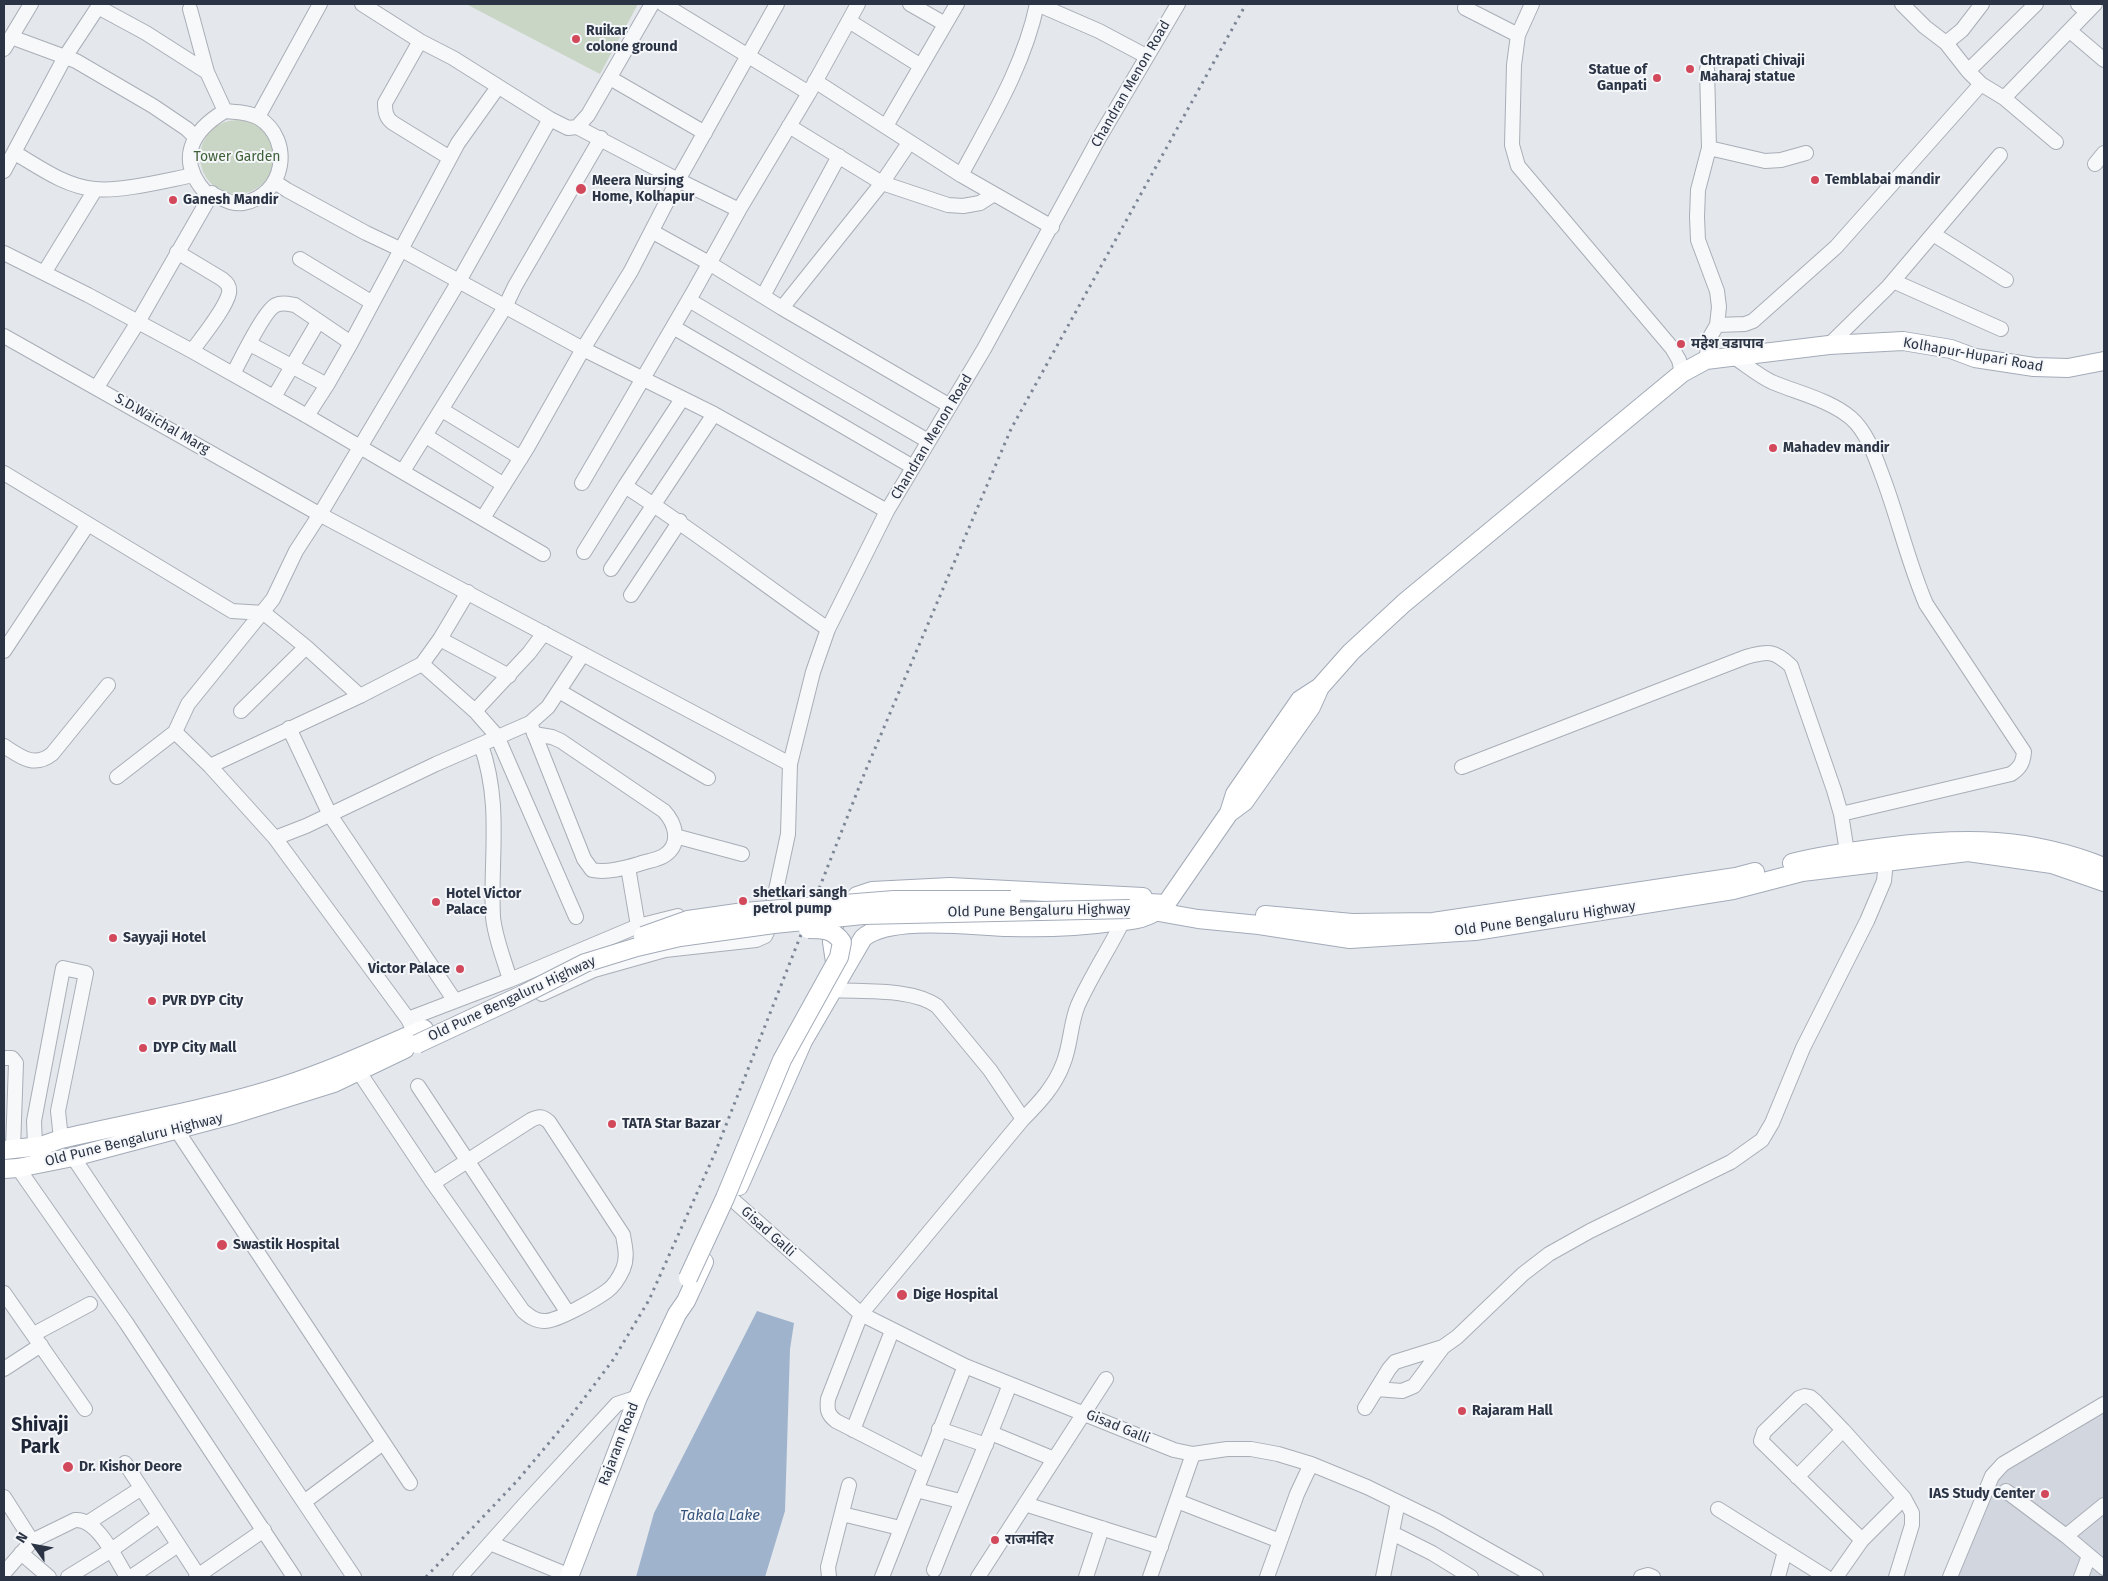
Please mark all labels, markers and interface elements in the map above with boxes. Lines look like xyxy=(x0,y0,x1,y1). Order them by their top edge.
street label: Chandran Menon Road xyxy=(1088,18,1174,150)
place label: Ruikar colone ground xyxy=(586,23,678,56)
marker: Ruikar colone ground xyxy=(570,33,582,45)
place label: Chtrapati Chivaji Maharaj statue xyxy=(1700,53,1805,85)
place label: Statue of Ganpati xyxy=(1588,62,1647,94)
marker: Chtrapati Chivaji Maharaj statue xyxy=(1684,63,1696,75)
marker: Statue of Ganpati xyxy=(1651,72,1663,84)
park label: Tower Garden xyxy=(193,149,281,165)
place label: Temblabai mandir xyxy=(1825,172,1940,188)
place label: Meera Nursing Home, Kolhapur xyxy=(592,173,694,206)
marker: Temblabai mandir xyxy=(1809,174,1821,186)
marker: Meera Nursing Home, Kolhapur xyxy=(574,182,588,196)
place label: Ganesh Mandir xyxy=(183,192,278,208)
marker: Ganesh Mandir xyxy=(167,194,179,206)
street label: Kolhapur-Hupari Road xyxy=(1902,334,2044,376)
place label: महेश वडापाव xyxy=(1691,336,1764,352)
marker: महेश वडापाव xyxy=(1675,338,1687,350)
street label: Chandran Menon Road xyxy=(888,371,976,503)
street label: S.D.Waichal Marg xyxy=(112,390,212,458)
place label: Mahadev mandir xyxy=(1783,440,1889,456)
marker: Mahadev mandir xyxy=(1767,442,1779,454)
place label: shetkari sangh petrol pump xyxy=(753,885,847,918)
place label: Hotel Victor Palace xyxy=(446,886,521,919)
marker: shetkari sangh petrol pump xyxy=(737,895,749,907)
marker: Hotel Victor Palace xyxy=(430,896,442,908)
street label: Old Pune Bengaluru Highway xyxy=(1453,898,1637,940)
street label: Old Pune Bengaluru Highway xyxy=(948,901,1130,921)
place label: Sayyaji Hotel xyxy=(123,930,206,946)
marker: Sayyaji Hotel xyxy=(107,932,119,944)
street label: Old Pune Bengaluru Highway xyxy=(426,953,598,1045)
place label: Victor Palace xyxy=(368,961,450,977)
marker: Victor Palace xyxy=(454,963,466,975)
place label: PVR DYP City xyxy=(162,993,243,1009)
marker: PVR DYP City xyxy=(146,995,158,1007)
place label: DYP City Mall xyxy=(153,1040,236,1056)
marker: DYP City Mall xyxy=(137,1042,149,1054)
street label: Old Pune Bengaluru Highway xyxy=(43,1110,225,1170)
place label: TATA Star Bazar xyxy=(622,1116,721,1132)
marker: TATA Star Bazar xyxy=(606,1118,618,1130)
street label: Gisad Galli xyxy=(737,1203,799,1261)
place label: Swastik Hospital xyxy=(233,1237,339,1253)
marker: Swastik Hospital xyxy=(215,1238,229,1252)
place label: Dige Hospital xyxy=(913,1287,998,1303)
marker: Dige Hospital xyxy=(895,1288,909,1302)
street label: Rajaram Road xyxy=(595,1400,643,1488)
place label: Rajaram Hall xyxy=(1472,1403,1553,1419)
marker: Rajaram Hall xyxy=(1456,1405,1468,1417)
street label: Gisad Galli xyxy=(1084,1407,1152,1447)
district label: Shivaji Park xyxy=(11,1415,69,1459)
place label: Dr. Kishor Deore xyxy=(79,1459,182,1475)
marker: Dr. Kishor Deore xyxy=(61,1460,75,1474)
place label: IAS Study Center xyxy=(1929,1486,2035,1502)
marker: IAS Study Center xyxy=(2039,1488,2051,1500)
water label: Takala Lake xyxy=(680,1507,760,1525)
north arrow xyxy=(10,1521,60,1571)
text: N xyxy=(12,1529,32,1546)
place label: राजमंदिर xyxy=(1005,1532,1054,1548)
marker: राजमंदिर xyxy=(989,1534,1001,1546)

